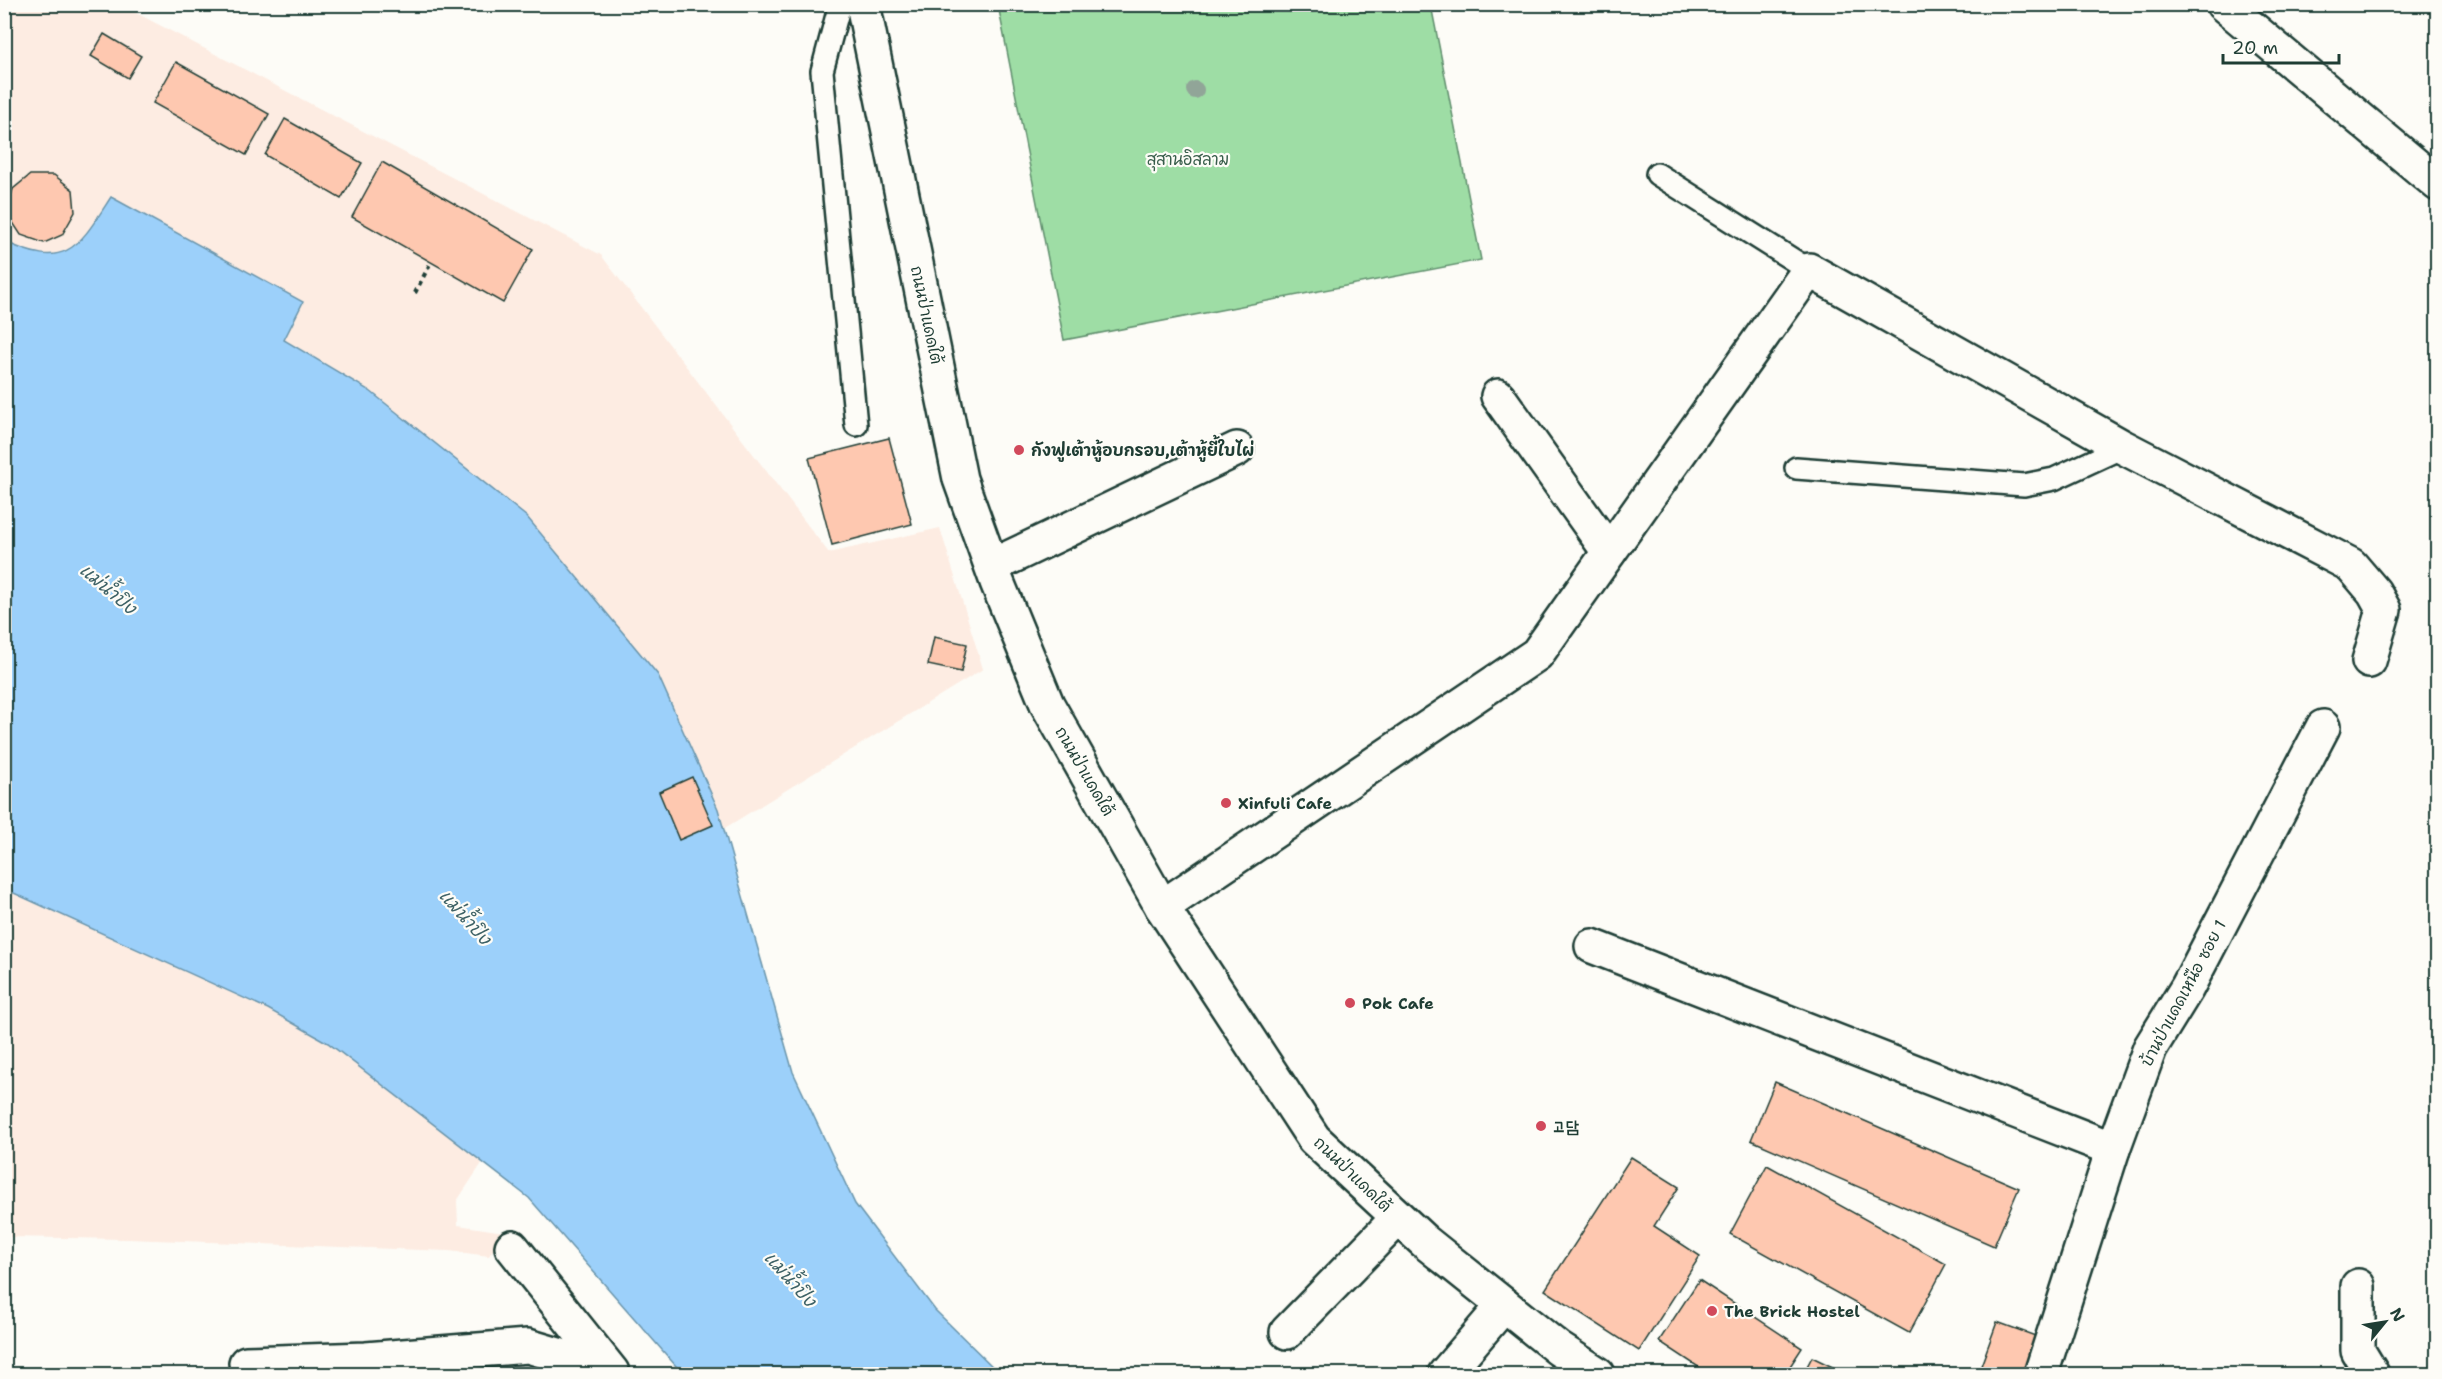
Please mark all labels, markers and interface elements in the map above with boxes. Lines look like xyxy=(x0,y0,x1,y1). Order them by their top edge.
scale bar xyxy=(2223,27,2338,65)
text: 20 m xyxy=(2232,36,2278,60)
park label: สุสานอิสลาม xyxy=(1147,149,1229,172)
street label: ถนนป่าแดดใต้ xyxy=(906,264,948,366)
place label: กังฟูเต้าหู้อบกรอบ,เต้าหู้ยี้ใบไผ่ xyxy=(1031,434,1254,462)
marker: กังฟูเต้าหู้อบกรอบ,เต้าหู้ยี้ใบไผ่ xyxy=(1012,443,1026,457)
water label: แม่น้ำปิง xyxy=(75,555,146,621)
street label: ถนนป่าแดดใต้ xyxy=(1050,722,1120,820)
place label: Xinfuli Cafe xyxy=(1238,793,1332,814)
marker: Xinfuli Cafe xyxy=(1219,796,1233,810)
water label: แม่น้ำปิง xyxy=(434,881,501,951)
street label: บ้านป่าแดดเหนือ ซอย 1 xyxy=(2135,916,2231,1070)
place label: Pok Cafe xyxy=(1362,993,1434,1014)
marker: Pok Cafe xyxy=(1343,996,1357,1010)
place label: 고담 xyxy=(1553,1116,1579,1137)
marker: 고담 xyxy=(1534,1119,1548,1133)
street label: ถนนป่าแดดใต้ xyxy=(1309,1131,1397,1217)
water label: แม่น้ำปิง xyxy=(759,1243,826,1313)
north arrow xyxy=(2355,1292,2415,1352)
place label: The Brick Hostel xyxy=(1724,1301,1860,1322)
marker: The Brick Hostel xyxy=(1705,1304,1719,1318)
text: N xyxy=(2385,1304,2410,1325)

